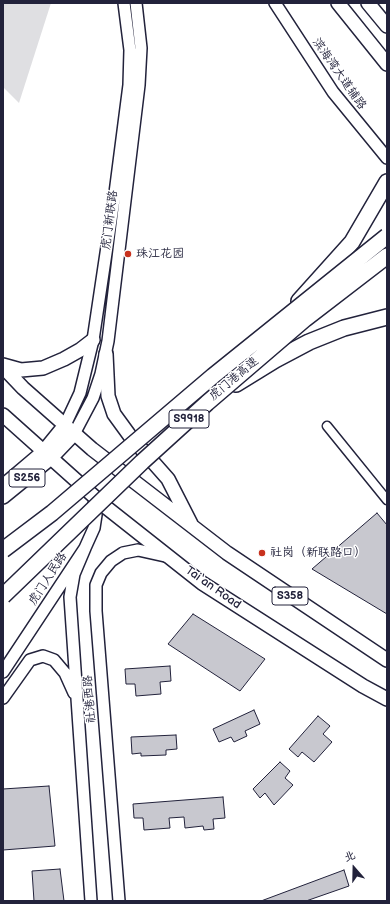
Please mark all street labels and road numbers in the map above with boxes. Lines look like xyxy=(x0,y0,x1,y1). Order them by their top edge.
street label: 滨海湾大道辅路 xyxy=(309,35,369,113)
street label: 虎门新联路 xyxy=(99,189,121,251)
street label: 虎门港高速 xyxy=(206,354,262,404)
road number: S9918 xyxy=(169,410,209,428)
road number: S256 xyxy=(9,469,45,487)
street label: 虎门人民路 xyxy=(26,550,70,608)
street label: Tai‘an Road xyxy=(182,564,244,612)
road number: S358 xyxy=(272,587,308,605)
street label: 社港西路 xyxy=(81,674,99,724)

